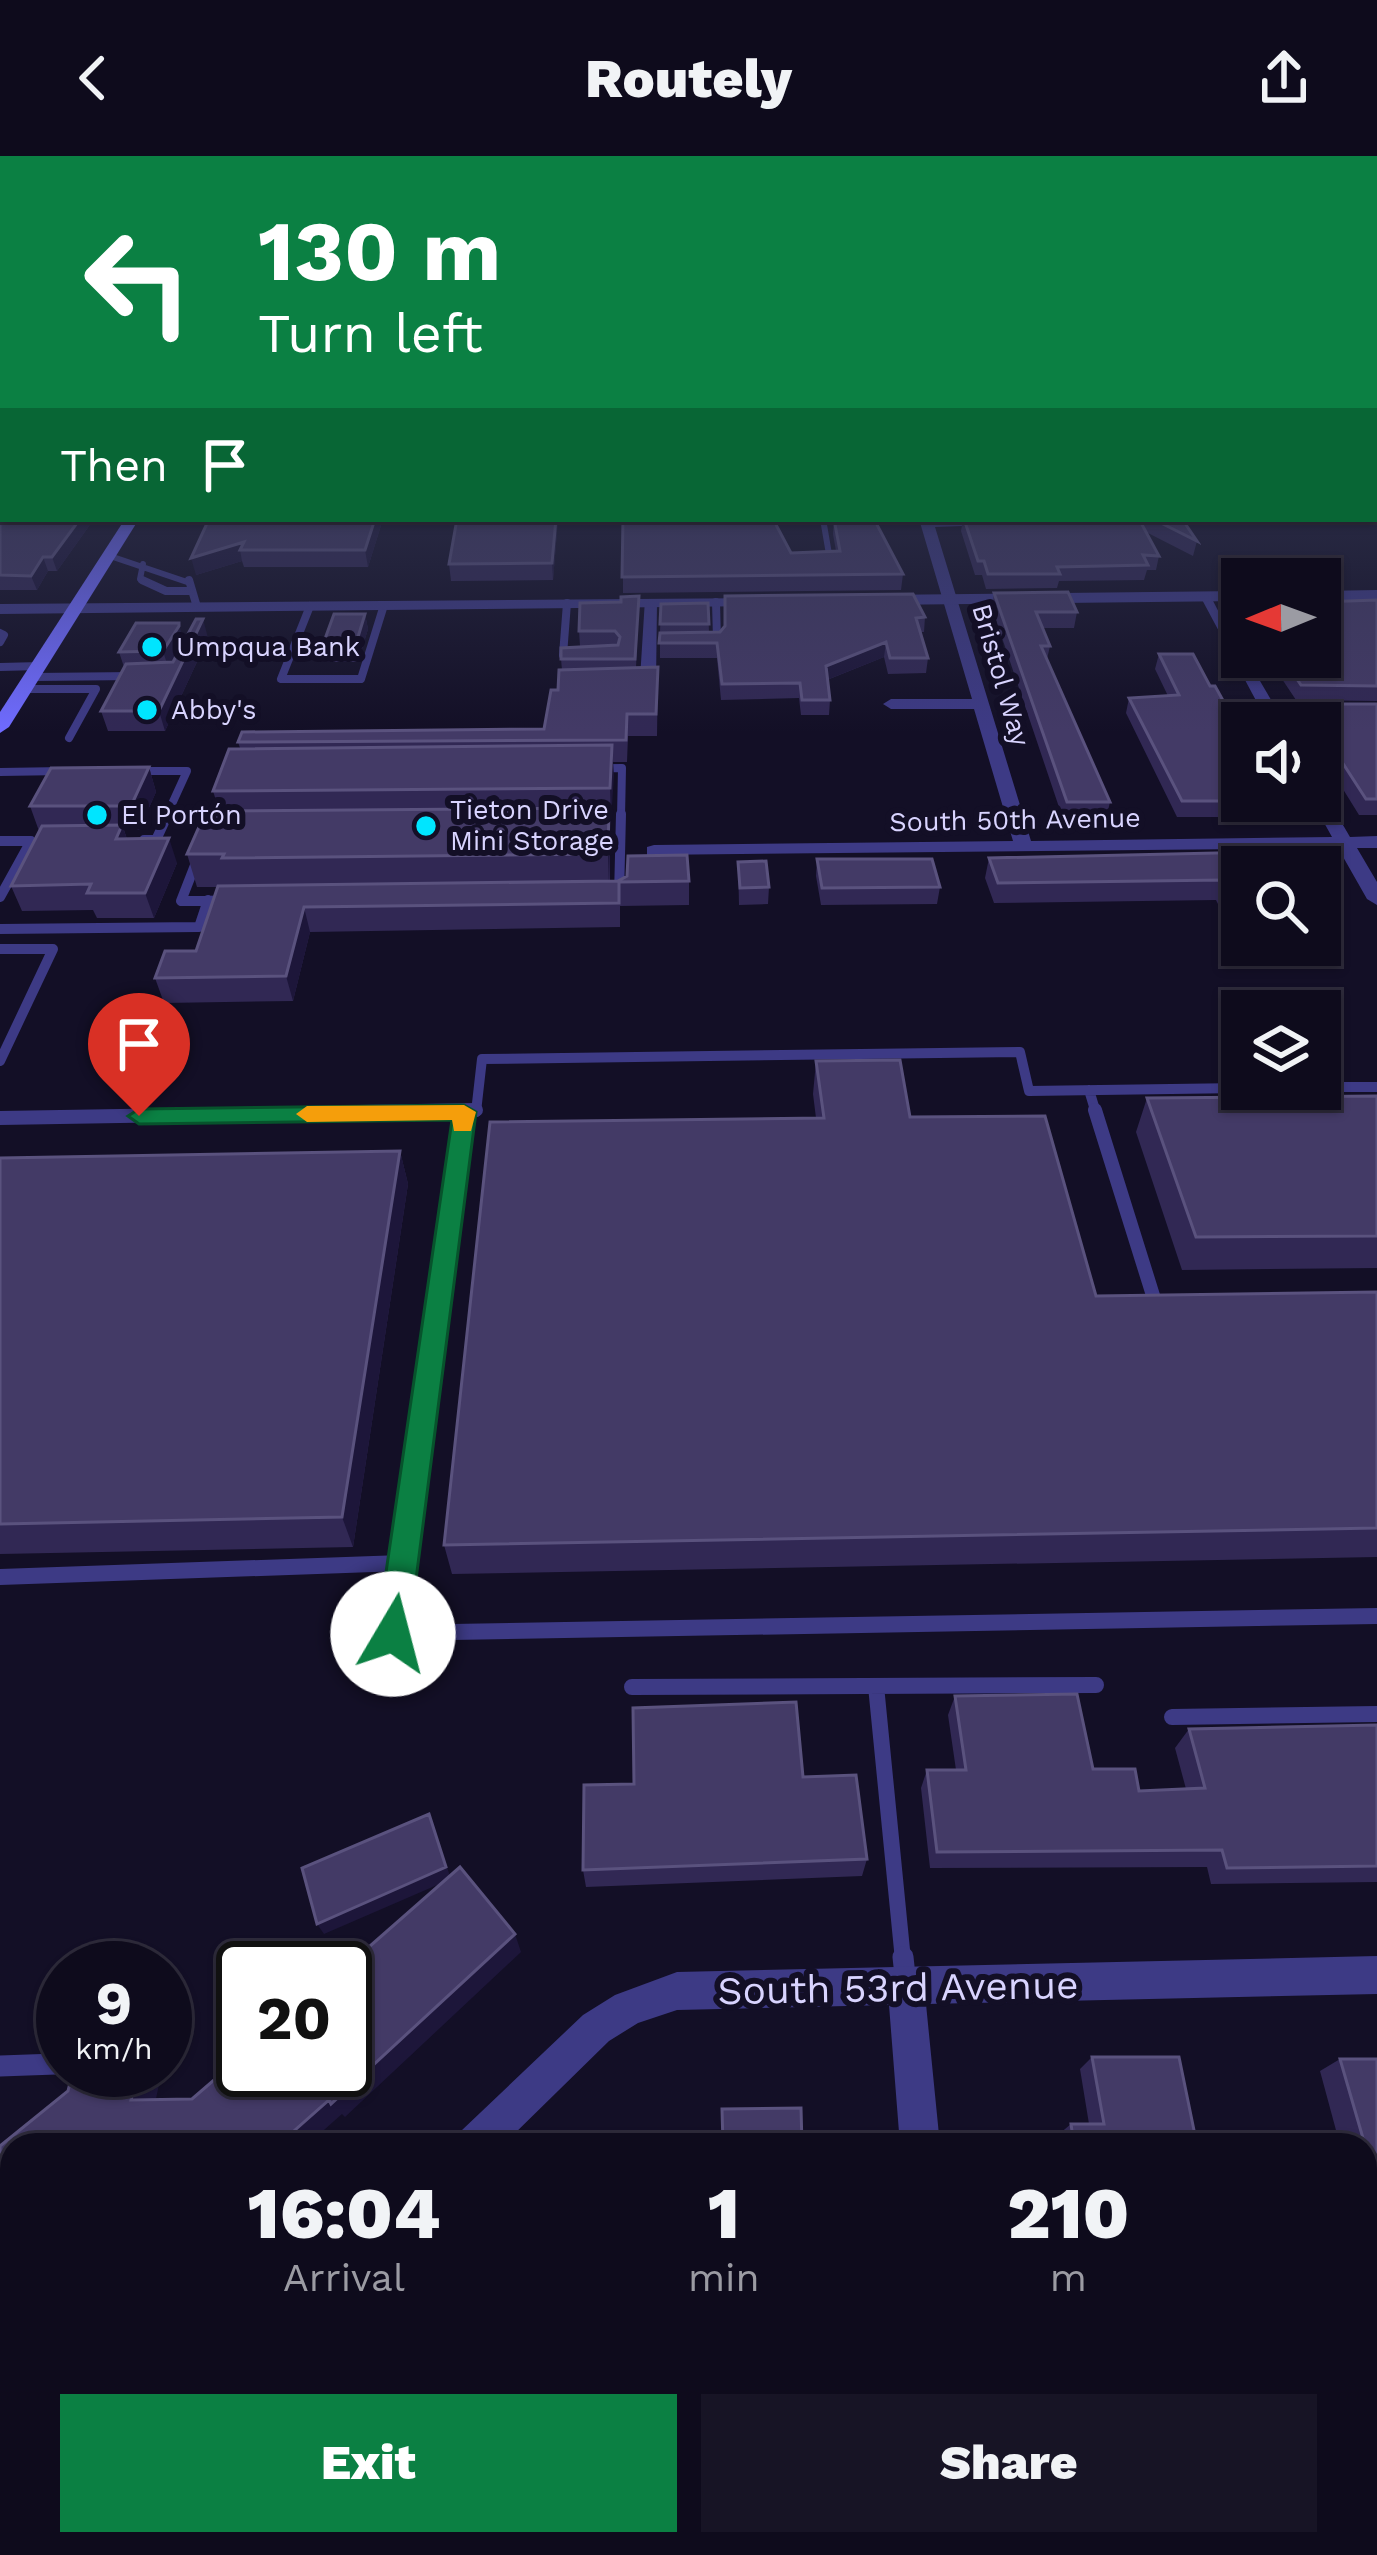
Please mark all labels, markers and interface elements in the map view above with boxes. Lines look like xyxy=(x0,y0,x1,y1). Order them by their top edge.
icon: back xyxy=(60,45,126,111)
icon: share xyxy=(1251,45,1317,111)
text: Routely xyxy=(585,47,792,110)
text: 130 m xyxy=(258,202,501,300)
icon: left xyxy=(60,204,216,360)
text: Turn left xyxy=(258,302,483,365)
icon: arrive xyxy=(192,432,258,498)
text: Then xyxy=(60,439,168,492)
north arrow xyxy=(1221,558,1341,678)
map controls xyxy=(1221,558,1341,1110)
street label: Bristol Way xyxy=(965,600,1037,750)
place label: Umpqua Bank xyxy=(176,631,360,663)
marker: Umpqua Bank xyxy=(139,634,165,660)
place label: Abby's xyxy=(171,694,256,726)
marker: Abby's xyxy=(134,697,160,723)
button: sound xyxy=(1221,702,1341,822)
place label: Tieton Drive Mini Storage xyxy=(450,794,614,857)
place label: El Portón xyxy=(121,799,242,831)
marker: El Portón xyxy=(84,802,110,828)
street label: South 50th Avenue xyxy=(889,802,1141,838)
marker: Tieton Drive Mini Storage xyxy=(413,813,439,839)
button: search xyxy=(1221,846,1341,966)
button: layers xyxy=(1221,990,1341,1110)
pin xyxy=(88,993,190,1116)
icon: arrive xyxy=(106,1011,172,1077)
position arrow xyxy=(330,1571,456,1697)
speed limit sign: 20 xyxy=(216,1941,372,2097)
street label: South 53rd Avenue xyxy=(717,1962,1079,2013)
text: 9 xyxy=(96,1968,132,2039)
text: km/h xyxy=(75,2031,153,2066)
text: 16:04 xyxy=(248,2171,440,2255)
text: 1 xyxy=(708,2171,740,2255)
text: 210 xyxy=(1007,2171,1129,2255)
text: Arrival xyxy=(283,2255,405,2300)
text: min xyxy=(688,2255,760,2300)
text: m xyxy=(1050,2255,1087,2300)
button: Exit xyxy=(60,2394,677,2532)
button: Share xyxy=(701,2394,1317,2532)

